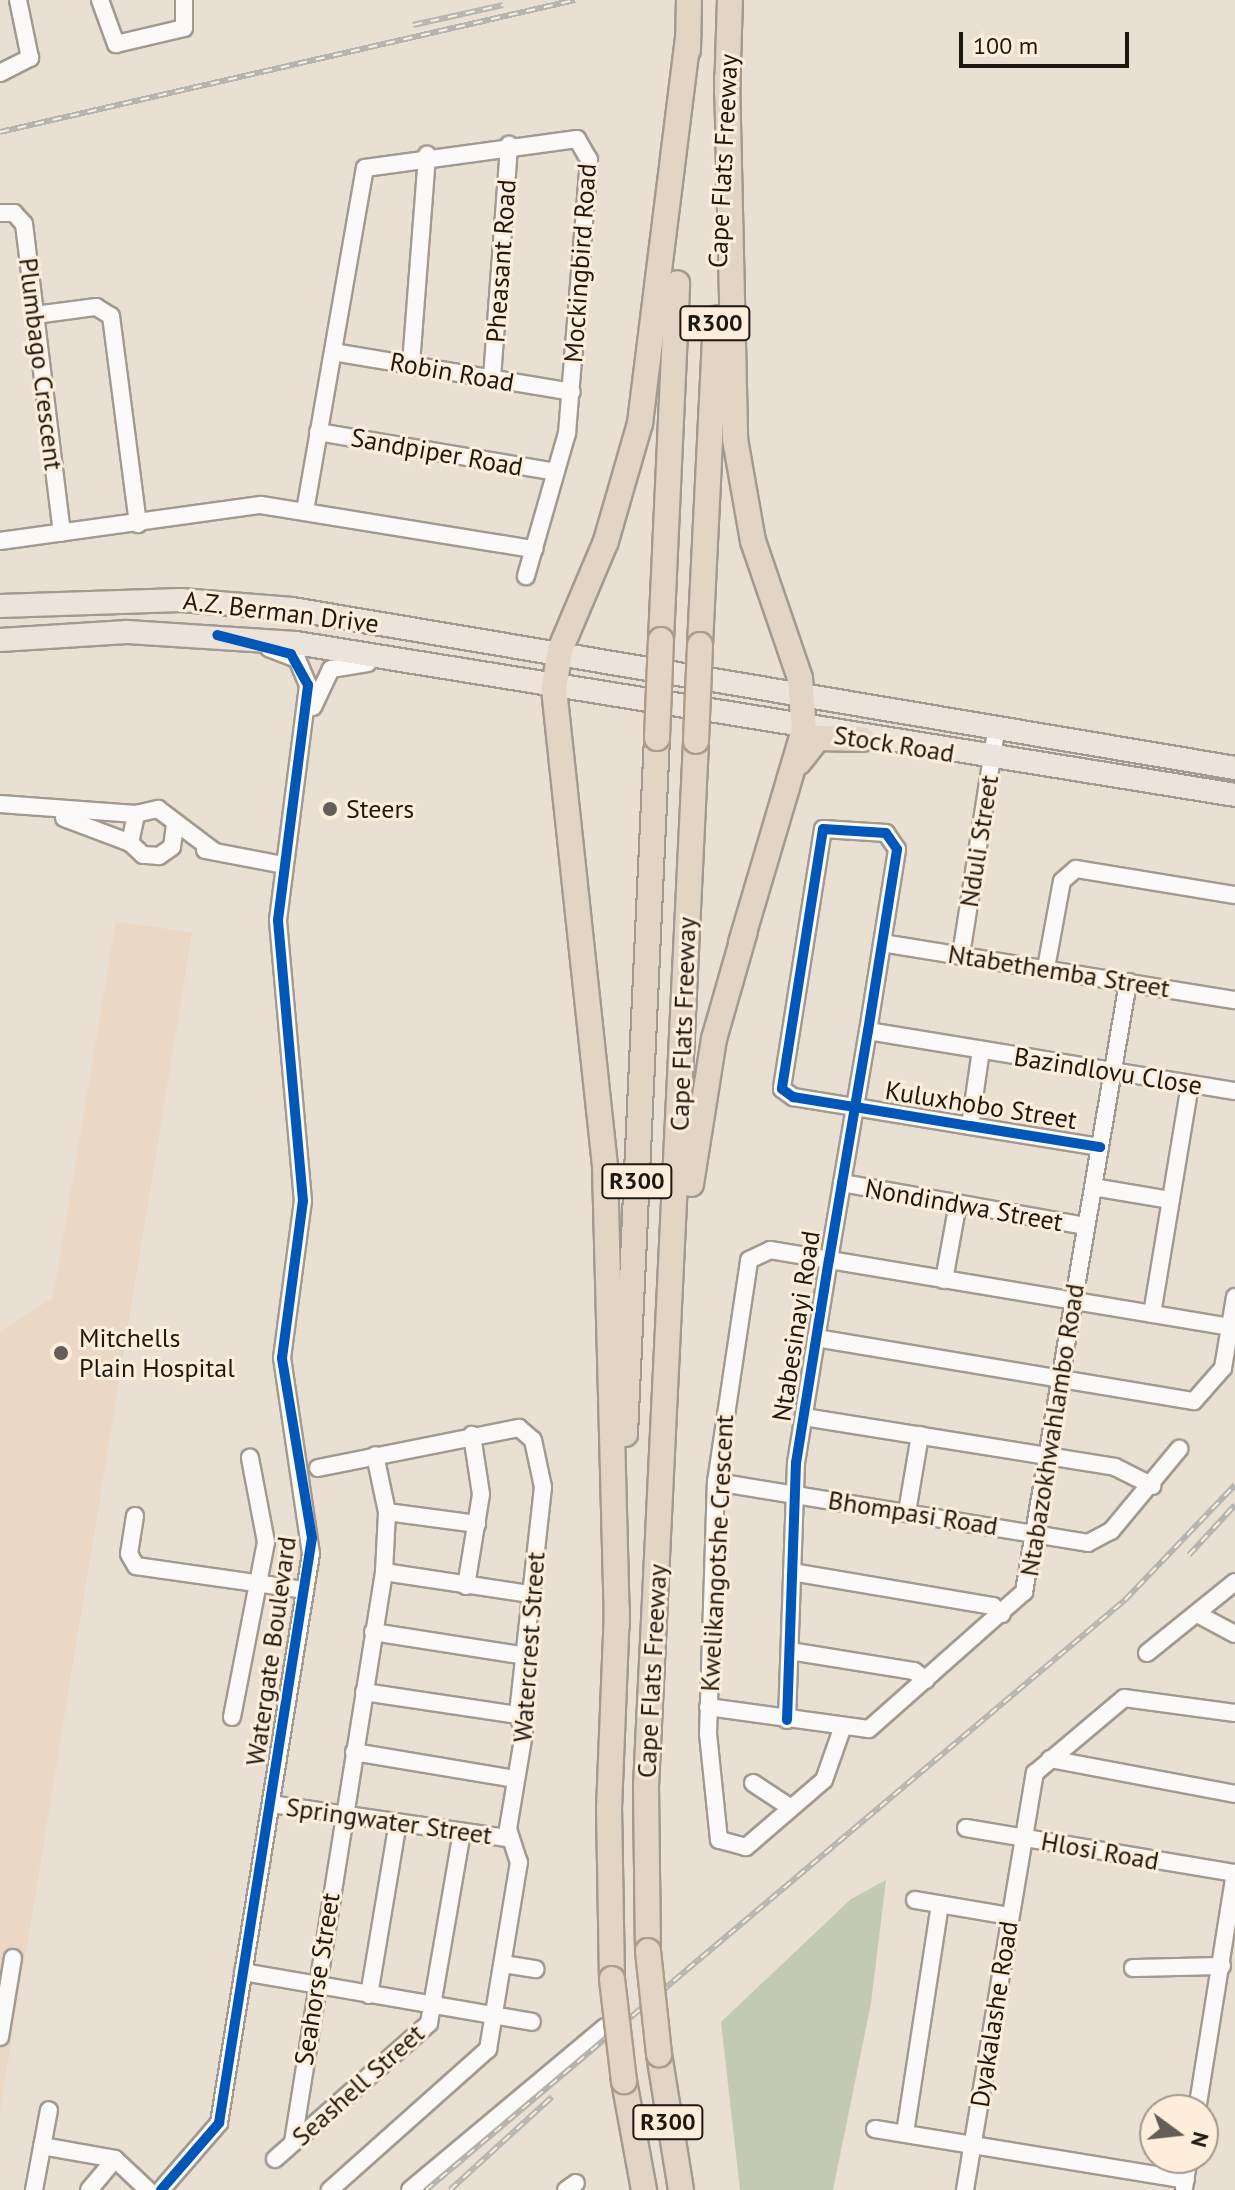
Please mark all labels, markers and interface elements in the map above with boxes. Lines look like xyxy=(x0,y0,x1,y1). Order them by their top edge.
scale bar xyxy=(963,16,1133,66)
text: 100 m xyxy=(973,30,1038,61)
street label: Cape Flats Freeway xyxy=(702,53,744,269)
street label: Mockingbird Road xyxy=(557,162,603,364)
street label: Pheasant Road xyxy=(480,178,522,344)
street label: Plumbago Crescent xyxy=(12,256,70,472)
road number: R300 xyxy=(679,303,751,343)
street label: Robin Road xyxy=(388,346,516,398)
street label: Sandpiper Road xyxy=(349,422,525,482)
street label: A.Z. Berman Drive xyxy=(180,584,382,640)
street label: Stock Road xyxy=(831,719,957,769)
street label: Nduli Street xyxy=(953,773,1005,909)
place label: Steers xyxy=(346,793,414,825)
marker: Steers xyxy=(321,800,339,818)
street label: Cape Flats Freeway xyxy=(664,916,702,1132)
street label: Ntabethemba Street xyxy=(946,938,1172,1004)
street label: Bazindlovu Close xyxy=(1012,1041,1204,1101)
street label: Kuluxhobo Street xyxy=(883,1074,1079,1136)
road number: R300 xyxy=(601,1161,673,1201)
street label: Nondindwa Street xyxy=(863,1172,1065,1238)
street label: Ntabesinayi Road xyxy=(766,1228,826,1424)
street label: Ntabazokhwahlambo Road xyxy=(1013,1282,1091,1578)
place label: Mitchells Plain Hospital xyxy=(79,1322,235,1384)
marker: Mitchells Plain Hospital xyxy=(50,1342,72,1364)
street label: Kwelikangotshe Crescent xyxy=(694,1414,740,1692)
street label: Bhompasi Road xyxy=(826,1484,1000,1542)
street label: Watergate Boulevard xyxy=(239,1534,303,1768)
street label: Watercrest Street xyxy=(507,1551,551,1743)
street label: Cape Flats Freeway xyxy=(631,1563,673,1779)
street label: Springwater Street xyxy=(284,1791,494,1851)
street label: Hlosi Road xyxy=(1039,1825,1161,1877)
street label: Seahorse Street xyxy=(288,1890,346,2068)
street label: Dyakalashe Road xyxy=(964,1919,1024,2109)
street label: Seashell Street xyxy=(286,2018,430,2152)
north arrow xyxy=(1139,2094,1219,2174)
road number: R300 xyxy=(632,2102,704,2142)
text: N xyxy=(1185,2129,1216,2150)

